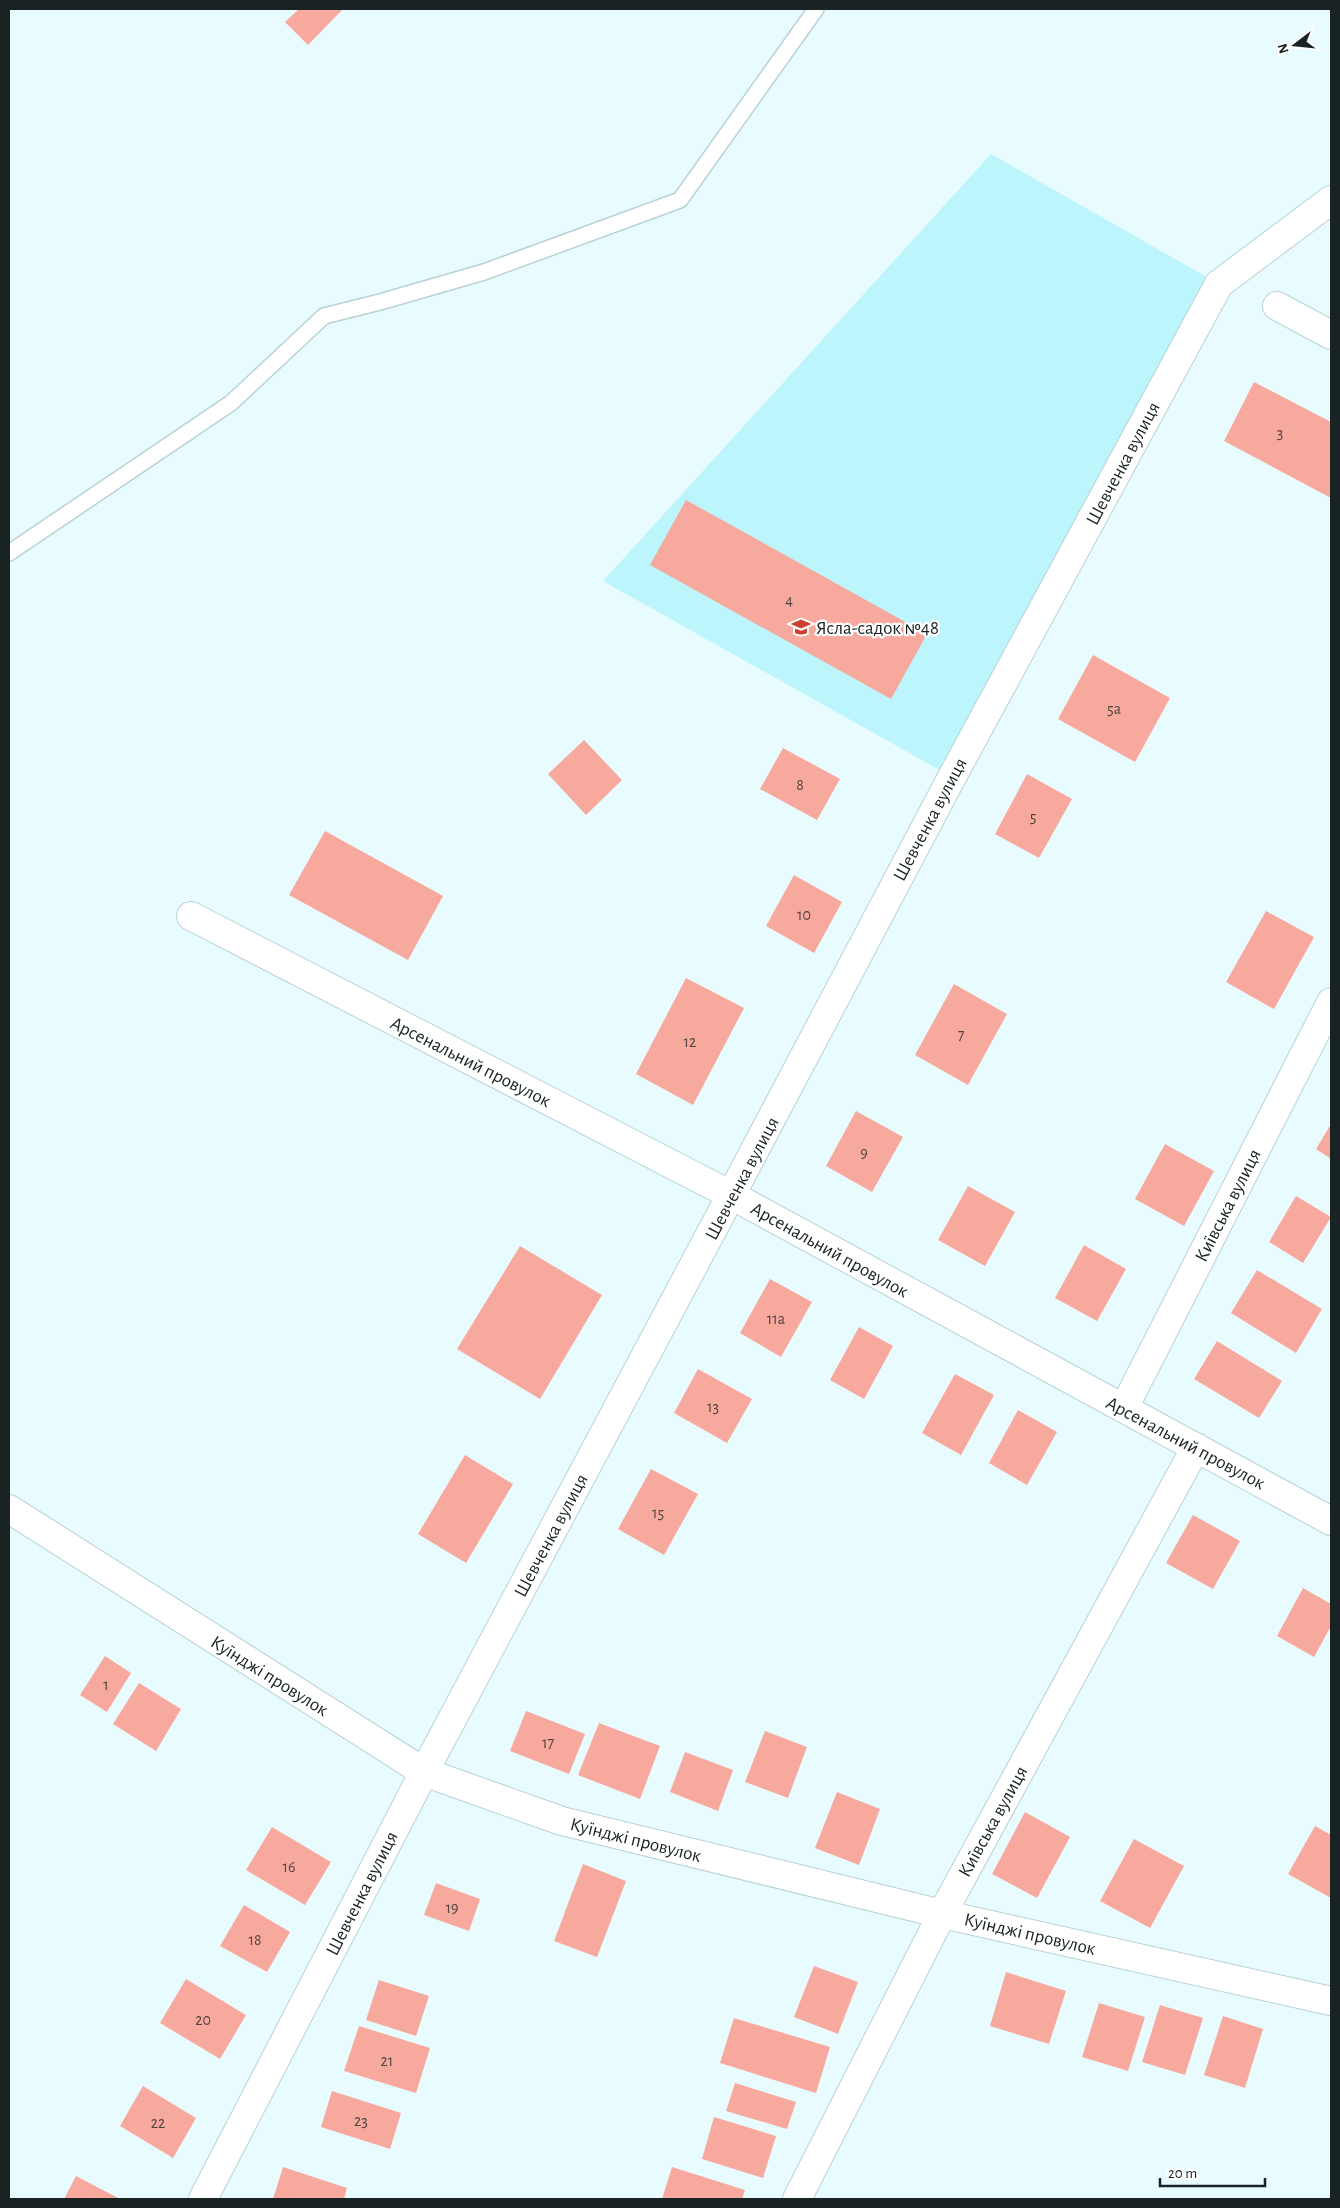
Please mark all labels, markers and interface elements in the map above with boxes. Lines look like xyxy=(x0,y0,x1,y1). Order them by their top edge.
north arrow xyxy=(1270,20,1320,70)
text: N xyxy=(1275,42,1292,55)
street label: Шевченка вулиця xyxy=(1083,399,1164,528)
house number: 3 xyxy=(1277,425,1283,441)
house number: 4 xyxy=(785,592,793,608)
school or university icon: Ясла-садок №48 xyxy=(790,616,812,638)
place label: Ясла-садок №48 xyxy=(816,619,939,638)
house number: 5а xyxy=(1107,701,1121,717)
street label: Шевченка вулиця xyxy=(890,755,971,884)
house number: 8 xyxy=(796,777,804,793)
house number: 5 xyxy=(1030,809,1036,825)
house number: 10 xyxy=(797,907,811,923)
street label: Арсенальний провулок xyxy=(387,1014,554,1111)
house number: 7 xyxy=(958,1027,965,1043)
house number: 12 xyxy=(684,1034,696,1050)
street label: Шевченка вулиця xyxy=(702,1114,783,1243)
house number: 9 xyxy=(860,1145,868,1161)
street label: Київська вулиця xyxy=(1192,1146,1265,1265)
street label: Арсенальний провулок xyxy=(747,1199,912,1302)
house number: 11а xyxy=(767,1311,785,1327)
street label: Арсенальний провулок xyxy=(1103,1393,1268,1493)
house number: 13 xyxy=(707,1399,719,1415)
street label: Шевченка вулиця xyxy=(511,1471,592,1600)
house number: 15 xyxy=(652,1505,664,1521)
street label: Куїнджі провулок xyxy=(207,1633,332,1720)
house number: 1 xyxy=(103,1677,109,1693)
house number: 17 xyxy=(542,1735,554,1751)
street label: Київська вулиця xyxy=(955,1763,1032,1880)
street label: Куїнджі провулок xyxy=(568,1815,703,1866)
street label: Шевченка вулиця xyxy=(323,1829,402,1959)
house number: 16 xyxy=(282,1859,296,1875)
house number: 19 xyxy=(445,1900,459,1916)
street label: Куїнджі провулок xyxy=(962,1910,1098,1959)
house number: 18 xyxy=(248,1932,262,1948)
house number: 20 xyxy=(195,2012,211,2028)
house number: 21 xyxy=(381,2053,393,2069)
house number: 23 xyxy=(354,2113,368,2129)
house number: 22 xyxy=(151,2115,165,2131)
scale bar xyxy=(1160,2156,1265,2188)
text: 20 m xyxy=(1168,2166,1197,2181)

